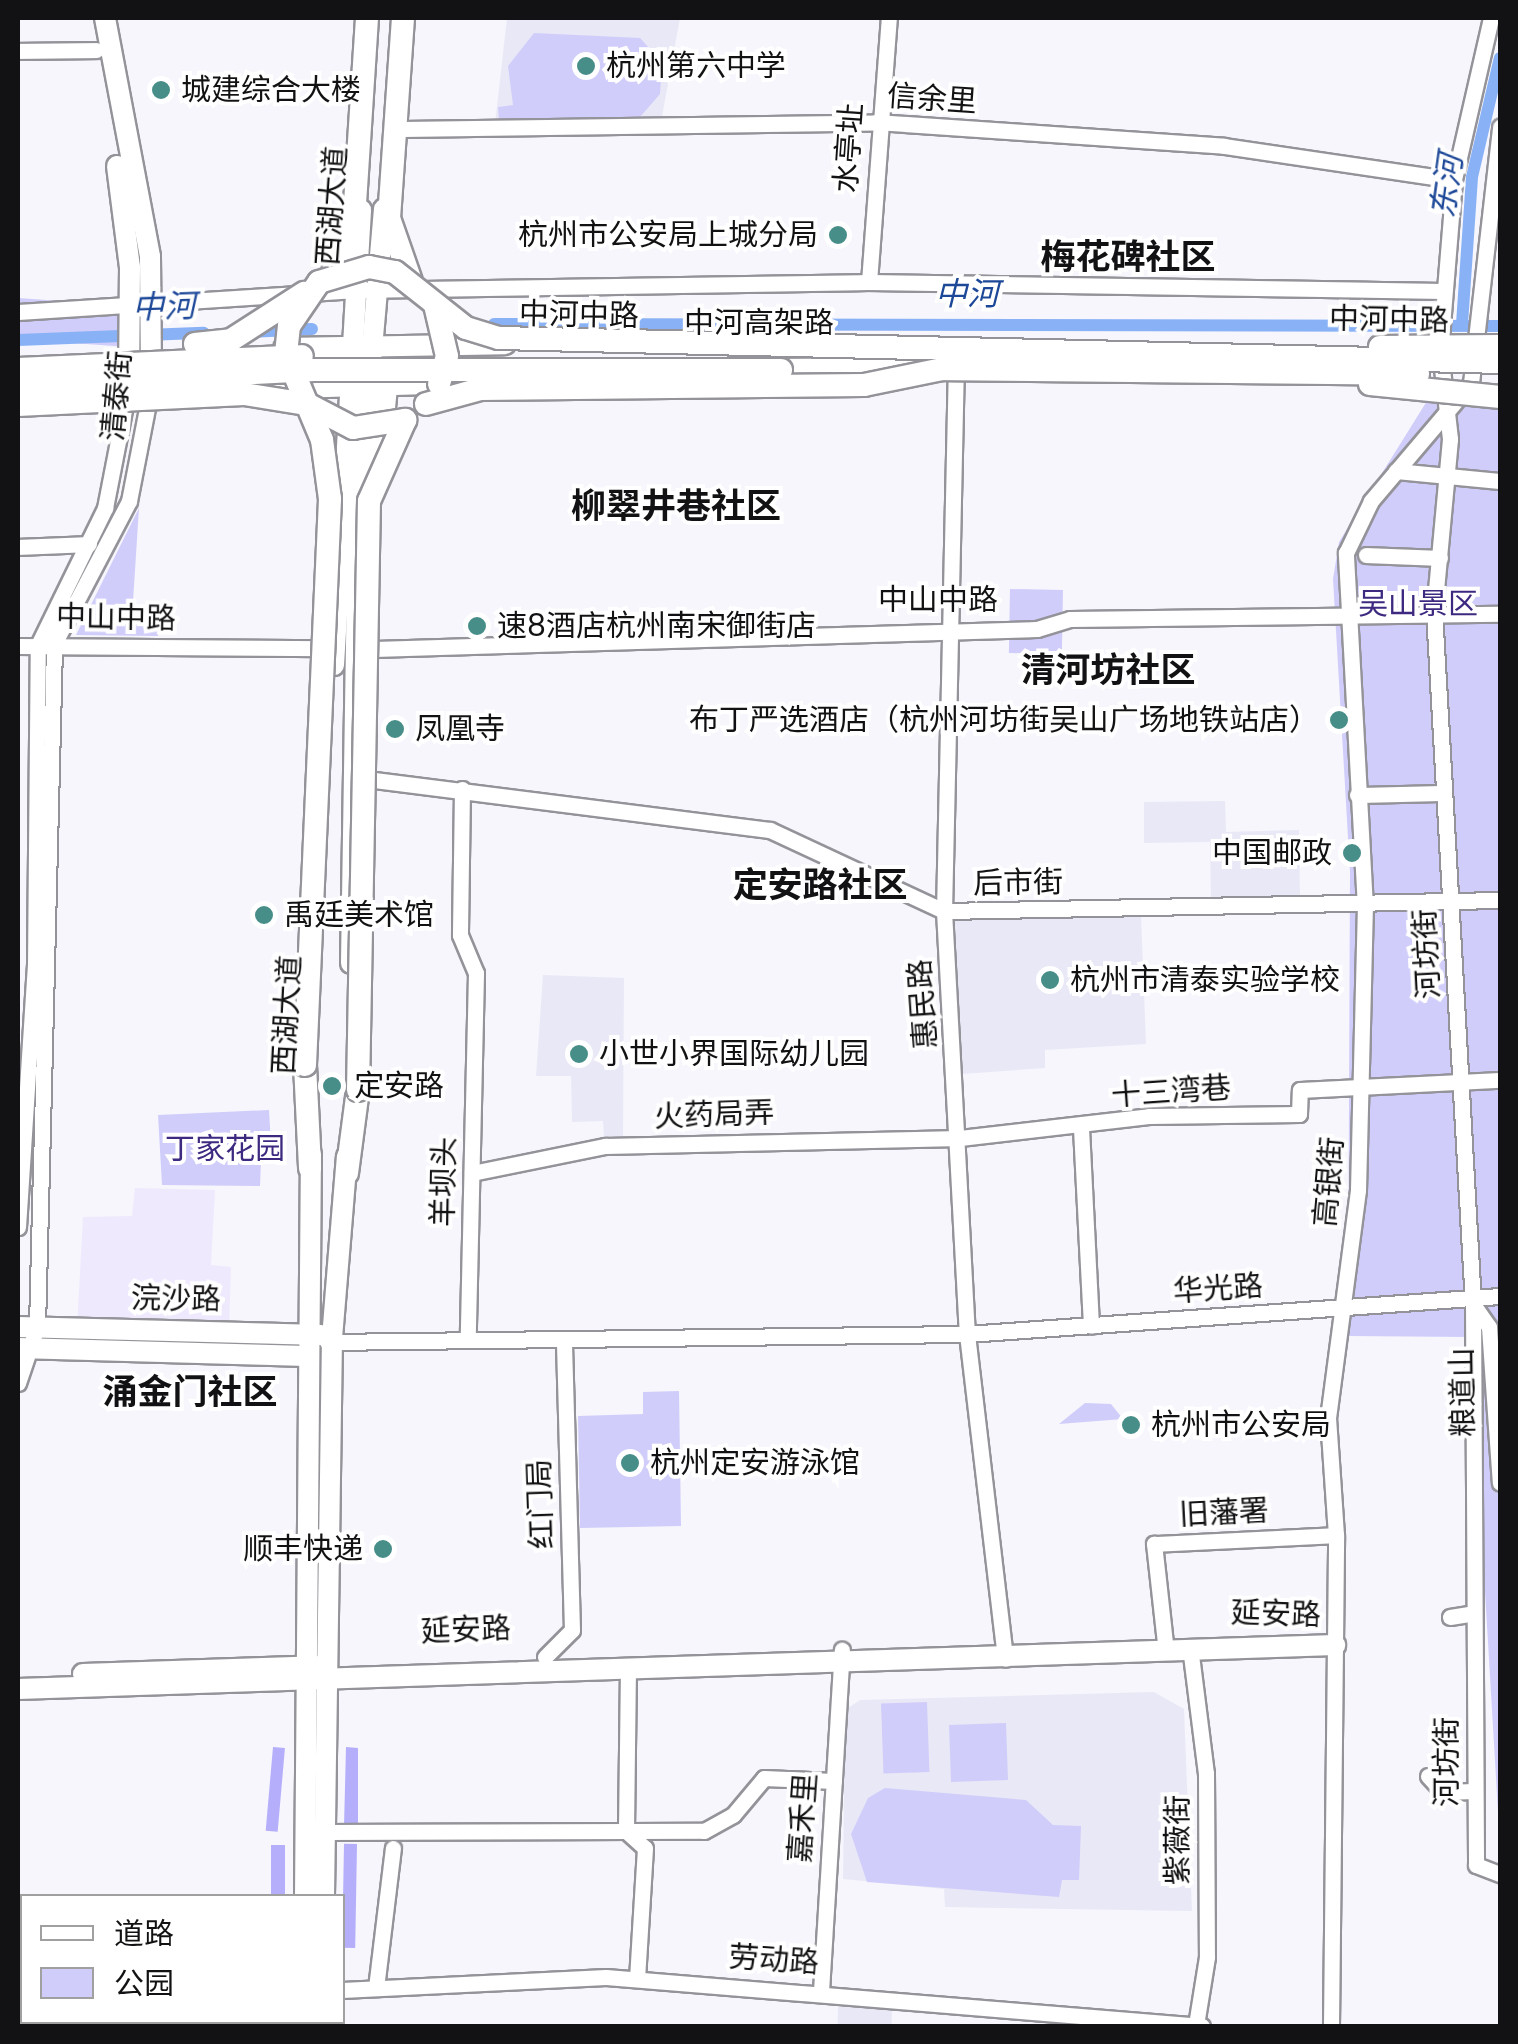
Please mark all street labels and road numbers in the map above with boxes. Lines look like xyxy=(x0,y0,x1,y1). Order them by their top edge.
street label: 信余里 xyxy=(886,78,978,120)
street label: 水亭址 xyxy=(828,102,870,194)
street label: 西湖大道 xyxy=(310,145,354,267)
street label: 中河中路 xyxy=(519,296,639,334)
street label: 中河中路 xyxy=(1329,301,1449,339)
street label: 中河高架路 xyxy=(684,305,834,341)
street label: 清泰街 xyxy=(95,350,139,442)
street label: 中山中路 xyxy=(878,582,998,618)
street label: 中山中路 xyxy=(56,599,176,637)
street label: 后市街 xyxy=(973,864,1063,902)
street label: 河坊街 xyxy=(1407,908,1447,1000)
street label: 西湖大道 xyxy=(266,954,308,1076)
street label: 惠民路 xyxy=(902,958,944,1050)
street label: 十三湾巷 xyxy=(1110,1070,1232,1114)
street label: 火药局弄 xyxy=(653,1095,775,1135)
street label: 高银街 xyxy=(1307,1136,1351,1228)
street label: 羊坝头 xyxy=(425,1137,463,1227)
street label: 华光路 xyxy=(1172,1268,1264,1310)
street label: 浣沙路 xyxy=(131,1280,221,1318)
street label: 粮道山 xyxy=(1444,1347,1482,1437)
street label: 红门局 xyxy=(521,1458,561,1550)
street label: 旧藩署 xyxy=(1178,1493,1270,1533)
street label: 延安路 xyxy=(1230,1594,1322,1634)
street label: 延安路 xyxy=(420,1610,512,1650)
street label: 河坊街 xyxy=(1429,1717,1465,1807)
street label: 嘉禾里 xyxy=(782,1772,824,1864)
street label: 紫薇街 xyxy=(1160,1795,1196,1885)
street label: 劳动路 xyxy=(728,1939,820,1981)

